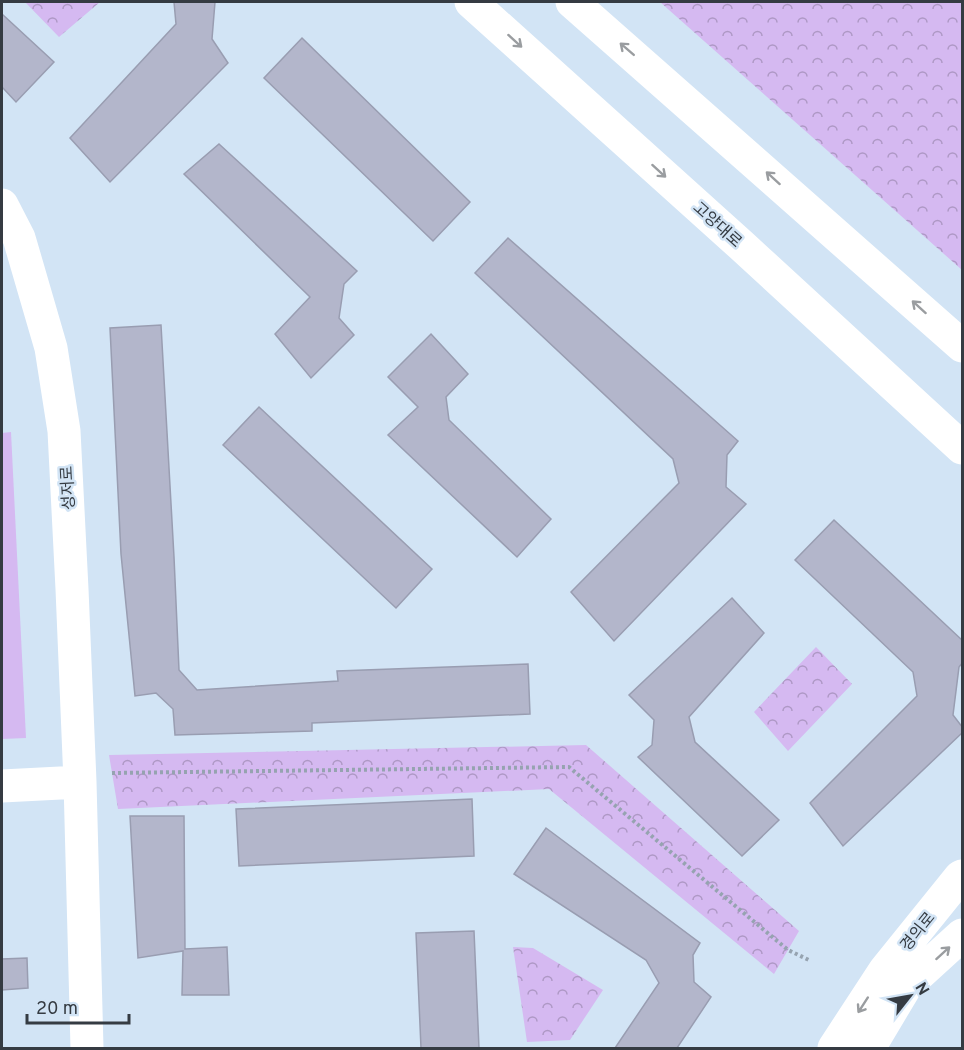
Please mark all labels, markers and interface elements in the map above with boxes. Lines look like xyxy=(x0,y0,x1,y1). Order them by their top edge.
one-way arrow xyxy=(507,34,522,48)
one-way arrow xyxy=(619,42,634,56)
one-way arrow xyxy=(652,164,667,178)
one-way arrow xyxy=(766,171,781,185)
street label: 고양대로 xyxy=(688,198,745,253)
one-way arrow xyxy=(912,300,927,314)
street label: 성저로 xyxy=(58,465,80,510)
street label: 경의로 xyxy=(897,909,940,956)
one-way arrow xyxy=(935,946,950,960)
north arrow xyxy=(880,966,940,1026)
text: N xyxy=(910,979,933,999)
scale bar xyxy=(27,987,129,1025)
one-way arrow xyxy=(856,996,869,1013)
text: 20 m xyxy=(36,998,78,1021)

